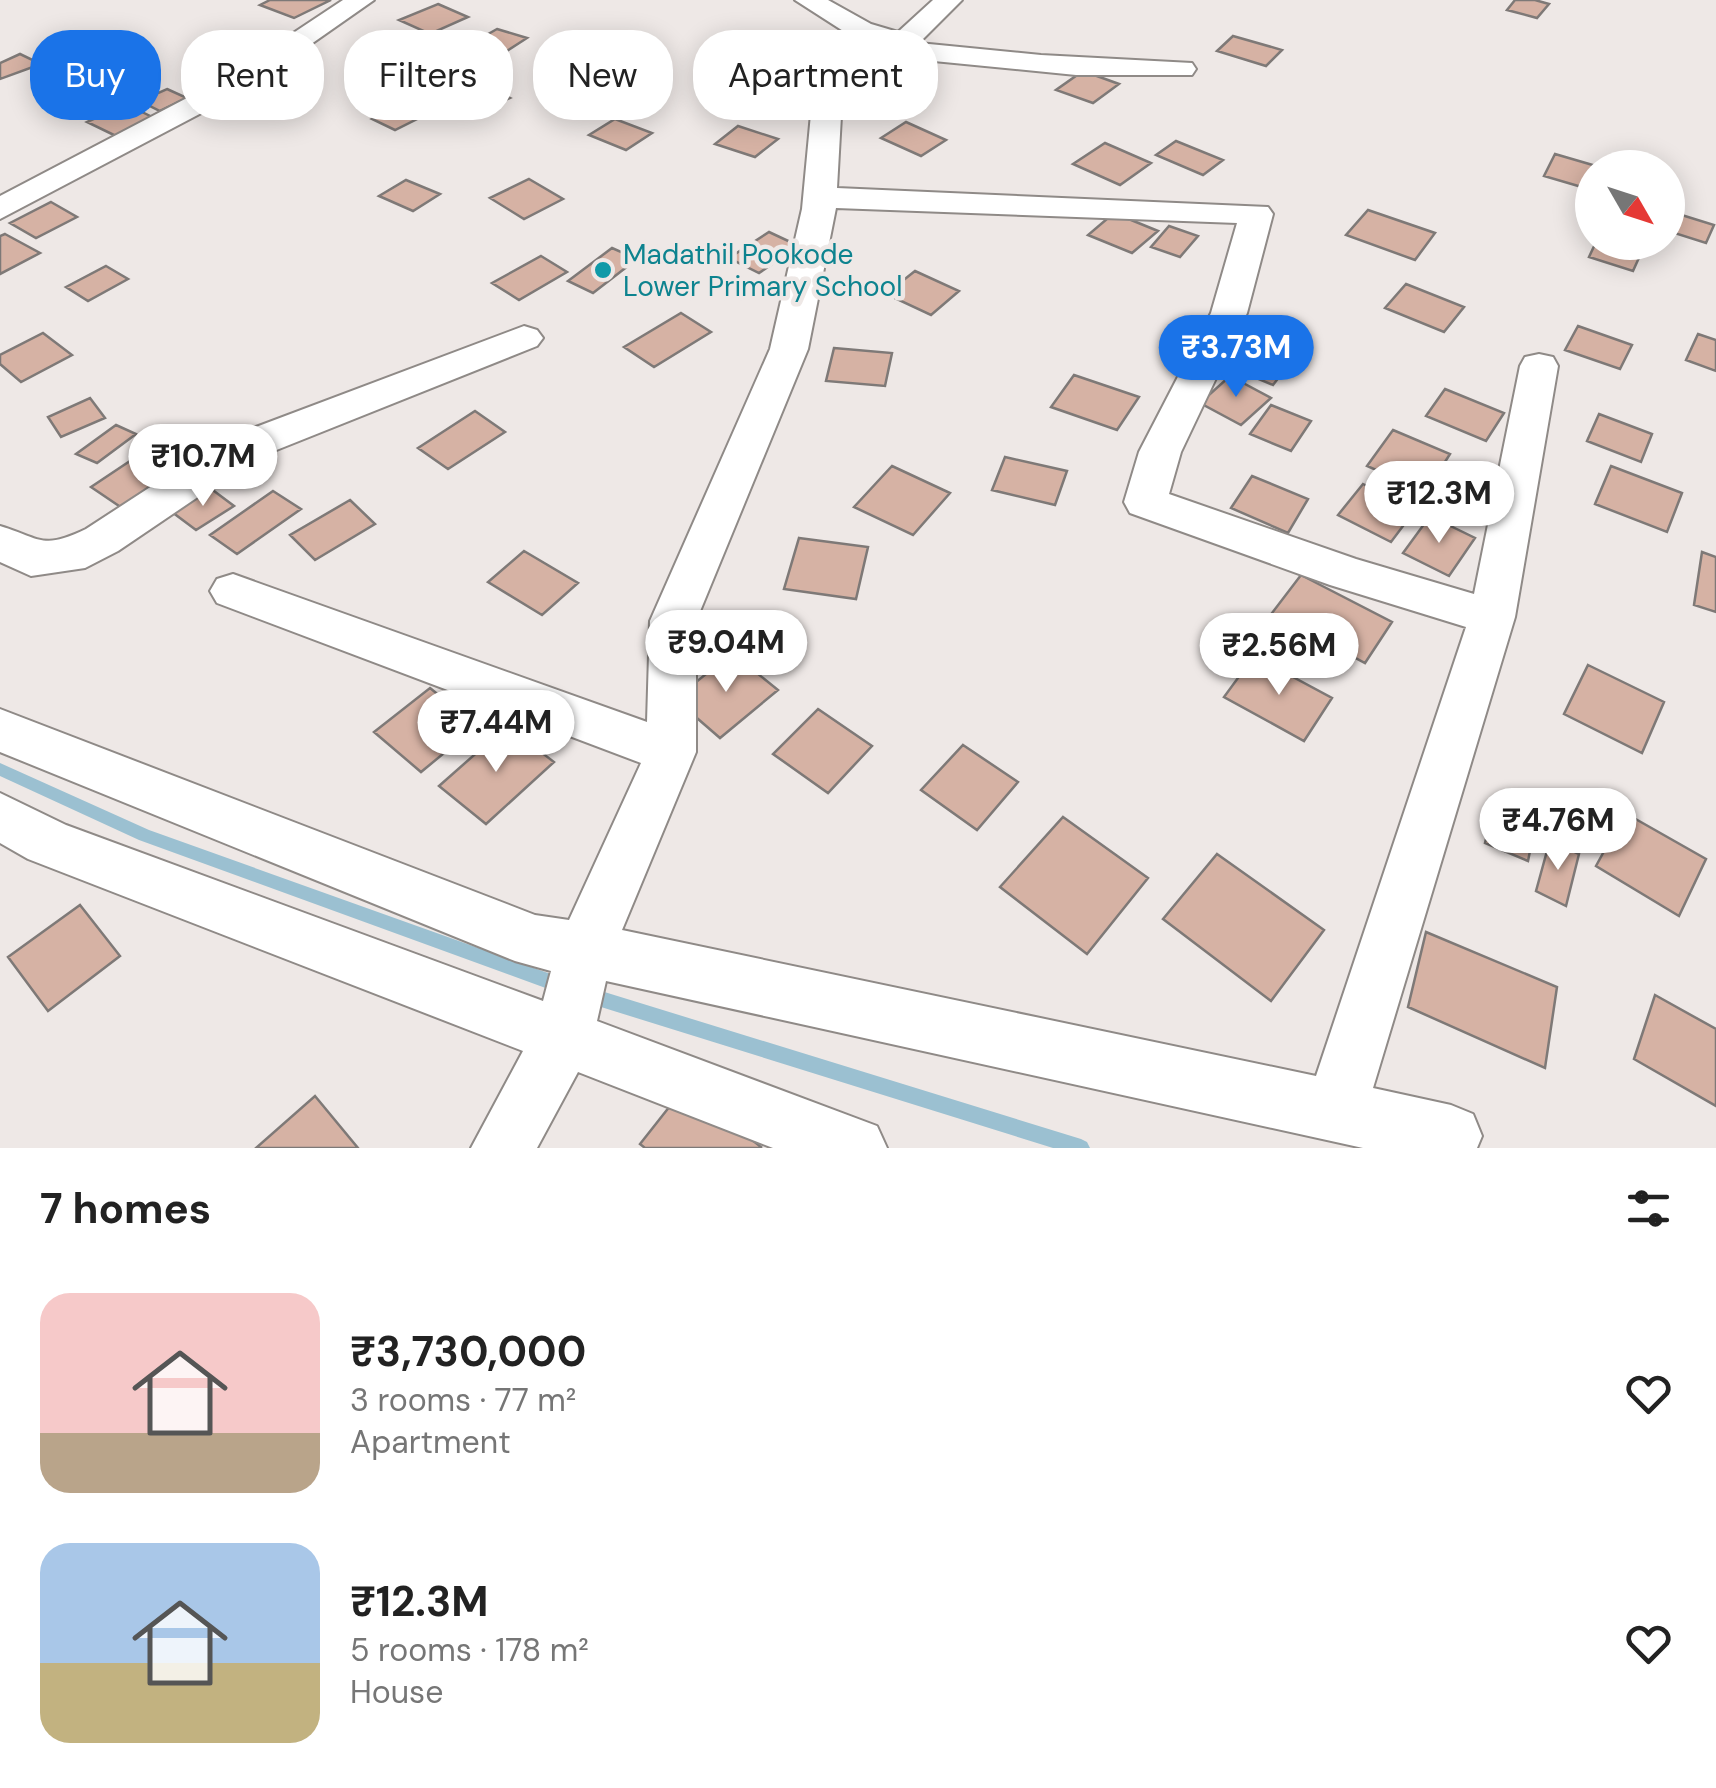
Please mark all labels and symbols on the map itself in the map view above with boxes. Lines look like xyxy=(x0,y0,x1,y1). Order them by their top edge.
north arrow xyxy=(1575,150,1685,260)
place label: Madathil Pookode Lower Primary School xyxy=(623,236,902,305)
marker: Madathil Pookode Lower Primary School xyxy=(592,259,614,281)
pin: ₹3.73M xyxy=(1155,315,1317,400)
pin: ₹10.7M xyxy=(122,424,284,509)
pin: ₹12.3M xyxy=(1358,461,1520,546)
pin: ₹9.04M xyxy=(645,610,807,695)
pin: ₹2.56M xyxy=(1198,613,1360,698)
pin: ₹7.44M xyxy=(415,690,577,775)
pin: ₹4.76M xyxy=(1477,788,1639,873)

